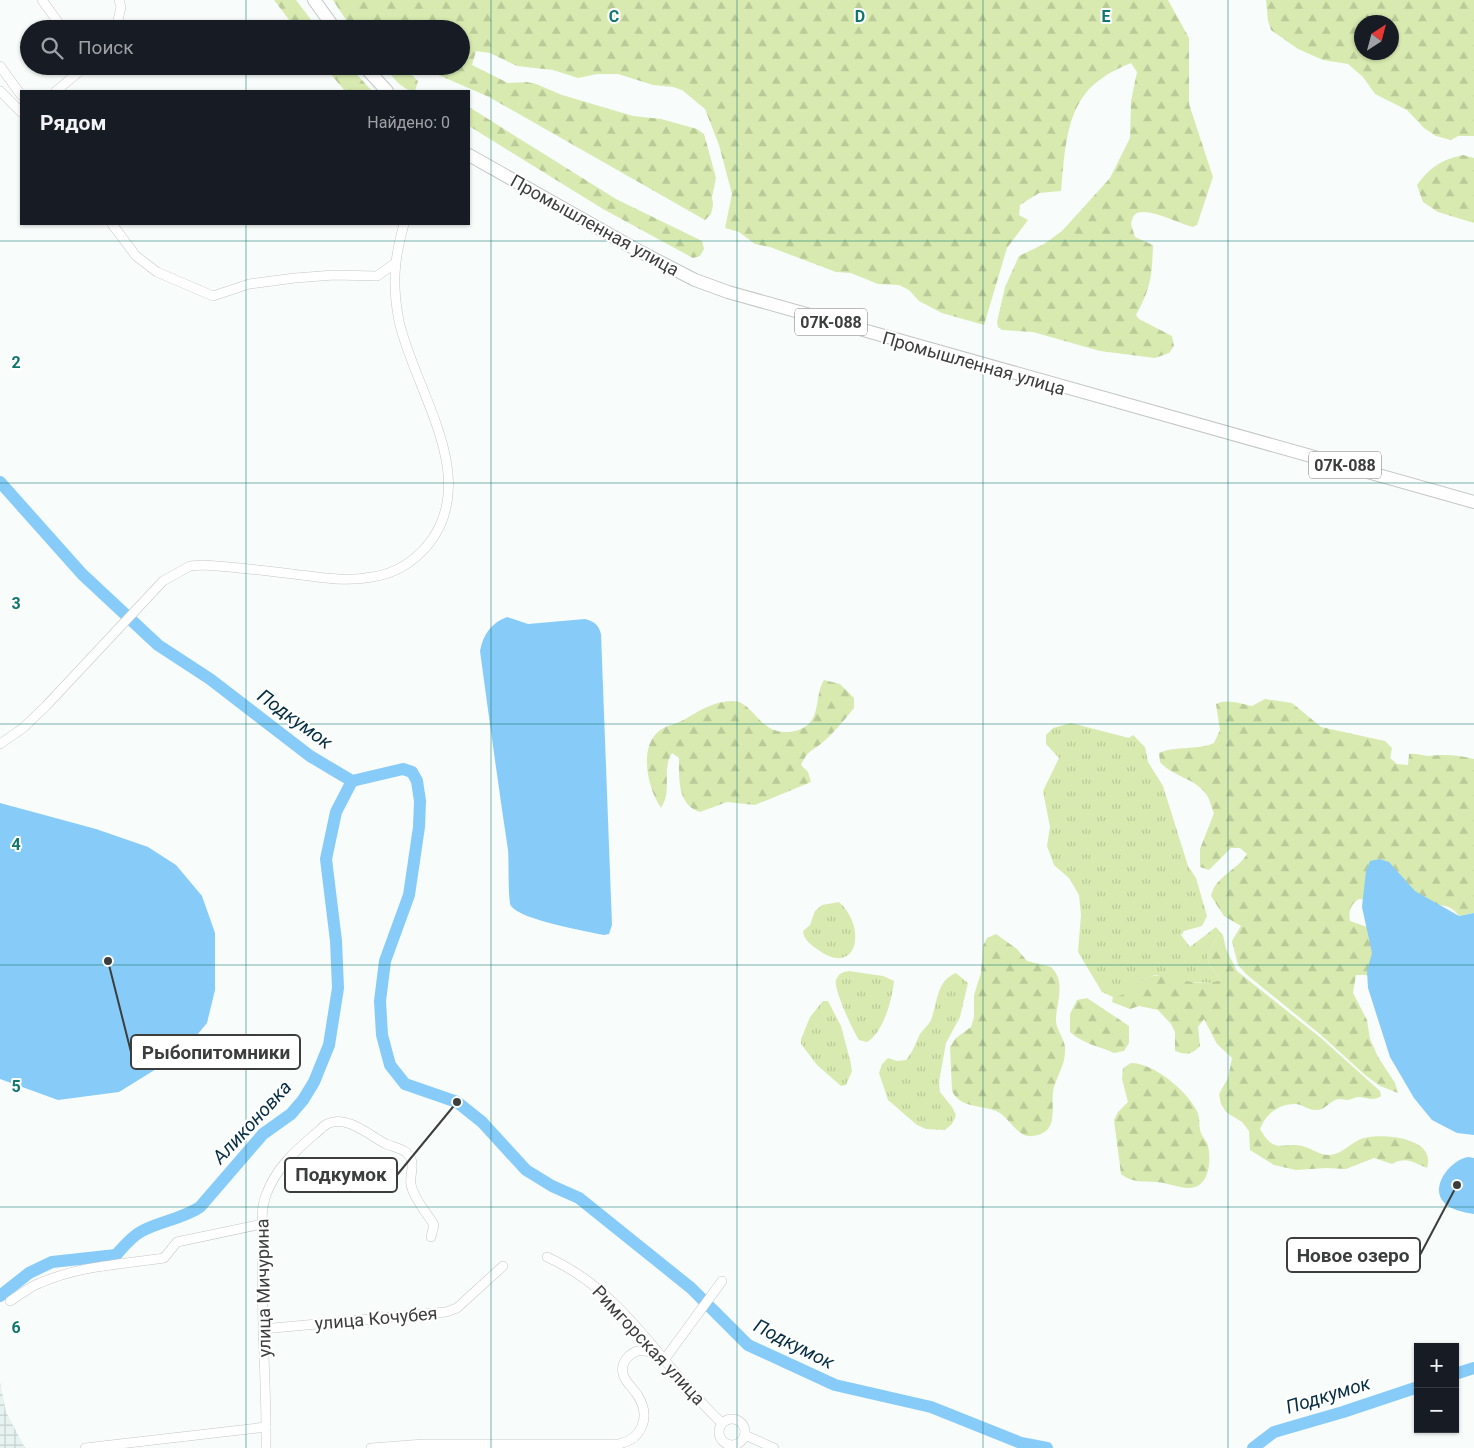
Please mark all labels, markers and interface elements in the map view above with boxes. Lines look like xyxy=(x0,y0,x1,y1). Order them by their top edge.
text: C xyxy=(609,7,619,26)
text: D xyxy=(855,7,865,26)
text: E xyxy=(1102,7,1111,26)
north arrow xyxy=(1354,15,1399,60)
search box xyxy=(20,20,470,75)
icon: search xyxy=(38,34,66,62)
text: Поиск xyxy=(78,36,134,59)
text: Рядом xyxy=(40,111,106,135)
text: Найдено: 0 xyxy=(367,113,450,132)
street label: Промышленная улица xyxy=(507,170,683,280)
road number: 07К-088 xyxy=(795,308,867,336)
street label: Промышленная улица xyxy=(880,327,1068,399)
text: 2 xyxy=(11,353,21,372)
road number: 07К-088 xyxy=(1309,452,1381,478)
text: 3 xyxy=(11,594,21,613)
water label: Подкумок xyxy=(253,684,338,754)
text: 4 xyxy=(11,835,21,854)
callout: Рыбопитомники xyxy=(131,1035,300,1069)
text: Рыбопитомники xyxy=(142,1041,290,1064)
water label: Аликоновка xyxy=(207,1076,296,1169)
text: 5 xyxy=(11,1077,21,1096)
callout: Подкумок xyxy=(285,1158,397,1192)
text: Подкумок xyxy=(295,1163,387,1186)
street label: улица Мичурина xyxy=(251,1218,275,1358)
callout: Новое озеро xyxy=(1287,1238,1420,1272)
text: Новое озеро xyxy=(1297,1244,1410,1267)
street label: Римгорская улица xyxy=(588,1281,710,1409)
street label: улица Кочубея xyxy=(314,1302,438,1334)
water label: Подкумок xyxy=(750,1314,839,1374)
text: 6 xyxy=(11,1318,21,1337)
map controls xyxy=(1414,1343,1459,1433)
button: + xyxy=(1414,1343,1459,1388)
water label: Подкумок xyxy=(1283,1371,1374,1419)
button: − xyxy=(1414,1388,1459,1433)

